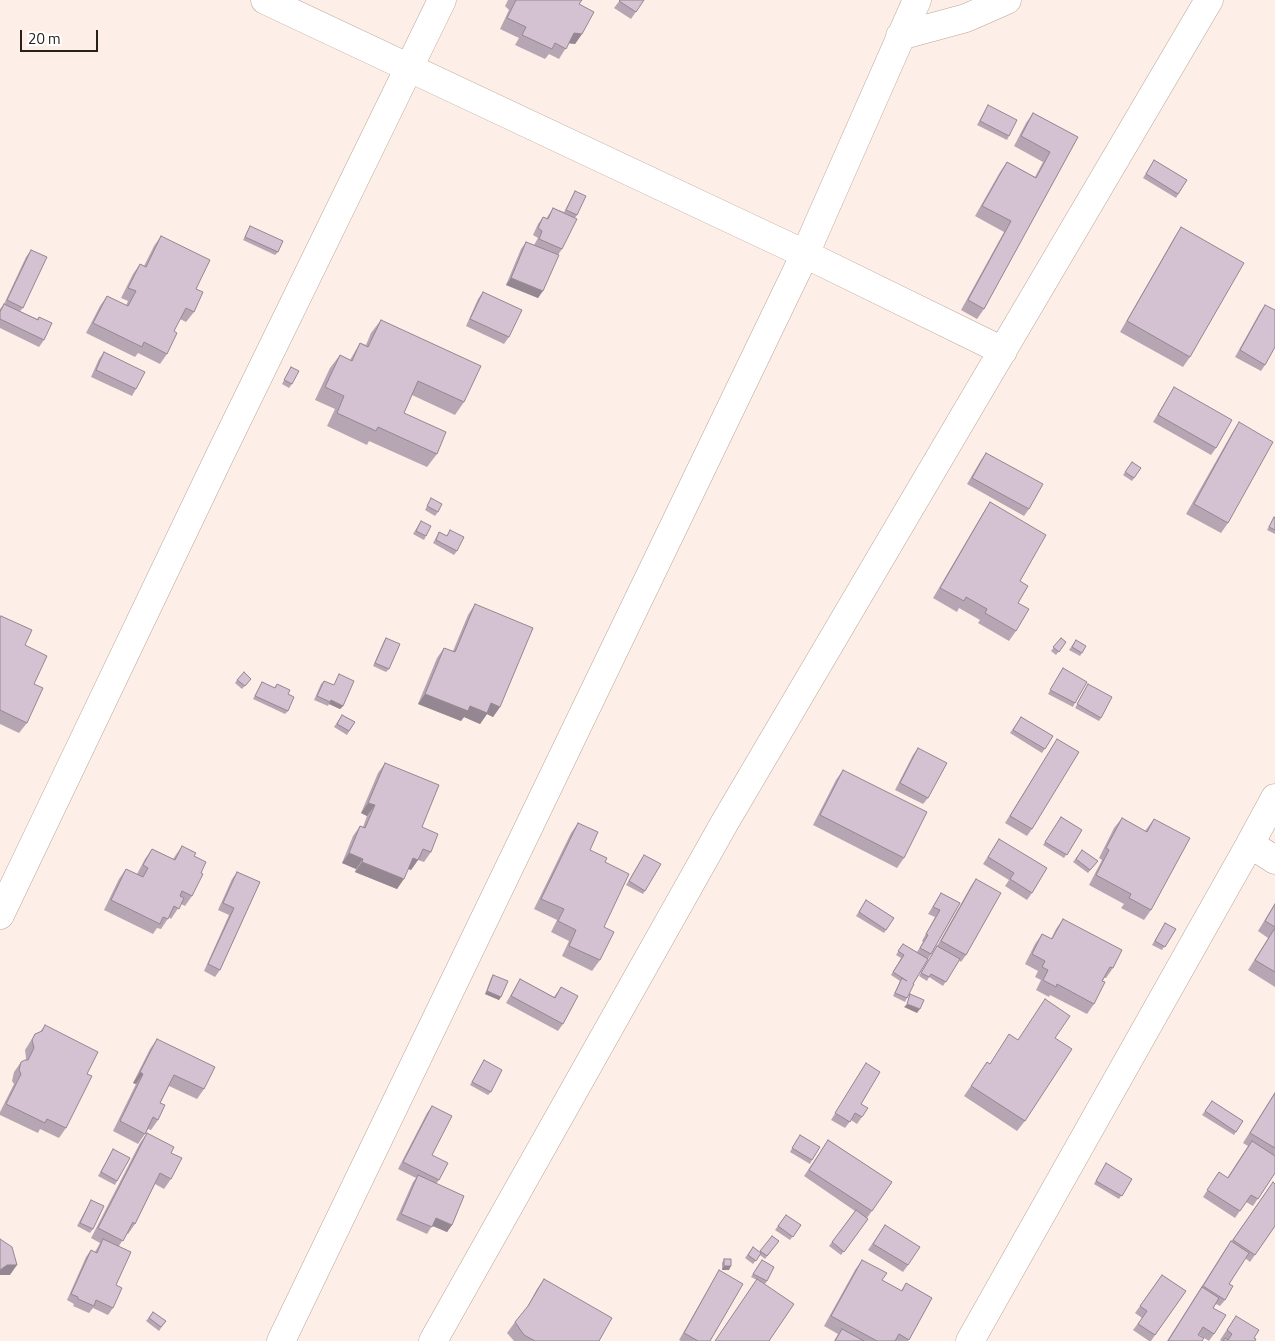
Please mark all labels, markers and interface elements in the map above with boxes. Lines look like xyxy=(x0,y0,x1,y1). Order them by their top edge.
scale bar xyxy=(22,20,100,52)
text: 20 m xyxy=(28,27,61,50)

